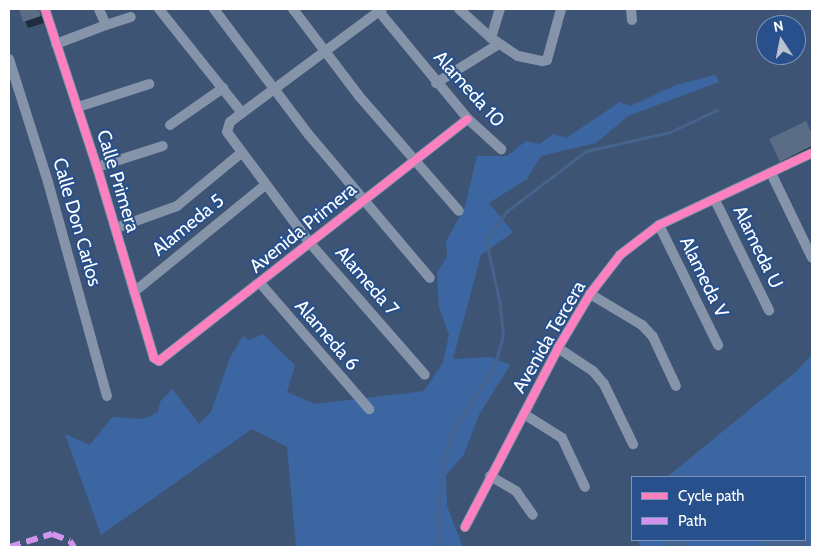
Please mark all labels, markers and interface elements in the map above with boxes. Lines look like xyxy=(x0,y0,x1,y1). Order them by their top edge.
north arrow xyxy=(756,15,806,65)
text: N xyxy=(772,16,785,36)
street label: Alameda 10 xyxy=(429,46,509,132)
street label: Calle Primera xyxy=(92,127,144,235)
street label: Calle Don Carlos xyxy=(48,155,106,289)
street label: Avenida Primera xyxy=(245,178,361,278)
street label: Alameda 5 xyxy=(147,189,229,261)
street label: Alameda U xyxy=(728,202,788,292)
street label: Alameda V xyxy=(675,233,733,321)
street label: Alameda 7 xyxy=(330,241,404,321)
street label: Avenida Tercera xyxy=(508,277,590,397)
street label: Alameda 6 xyxy=(290,295,364,375)
legend xyxy=(631,476,806,541)
text: Cycle path xyxy=(678,487,744,505)
text: Path xyxy=(678,512,707,530)

